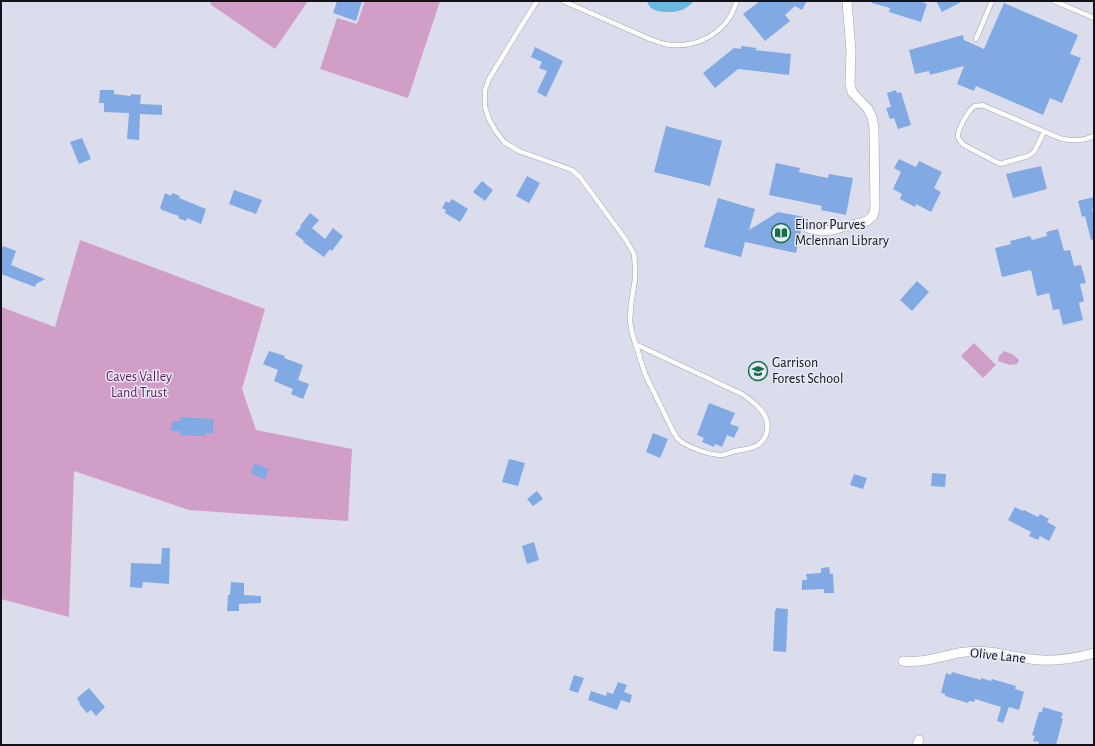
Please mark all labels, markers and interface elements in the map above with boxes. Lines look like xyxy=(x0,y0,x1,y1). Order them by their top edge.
place label: Elinor Purves Mclennan Library xyxy=(795,218,889,248)
library icon: Elinor Purves Mclennan Library xyxy=(770,222,792,244)
place label: Garrison Forest School xyxy=(772,356,843,386)
school or university icon: Garrison Forest School xyxy=(747,360,769,382)
park label: Caves Valley Land Trust xyxy=(106,370,172,400)
street label: Olive Lane xyxy=(969,646,1027,666)

